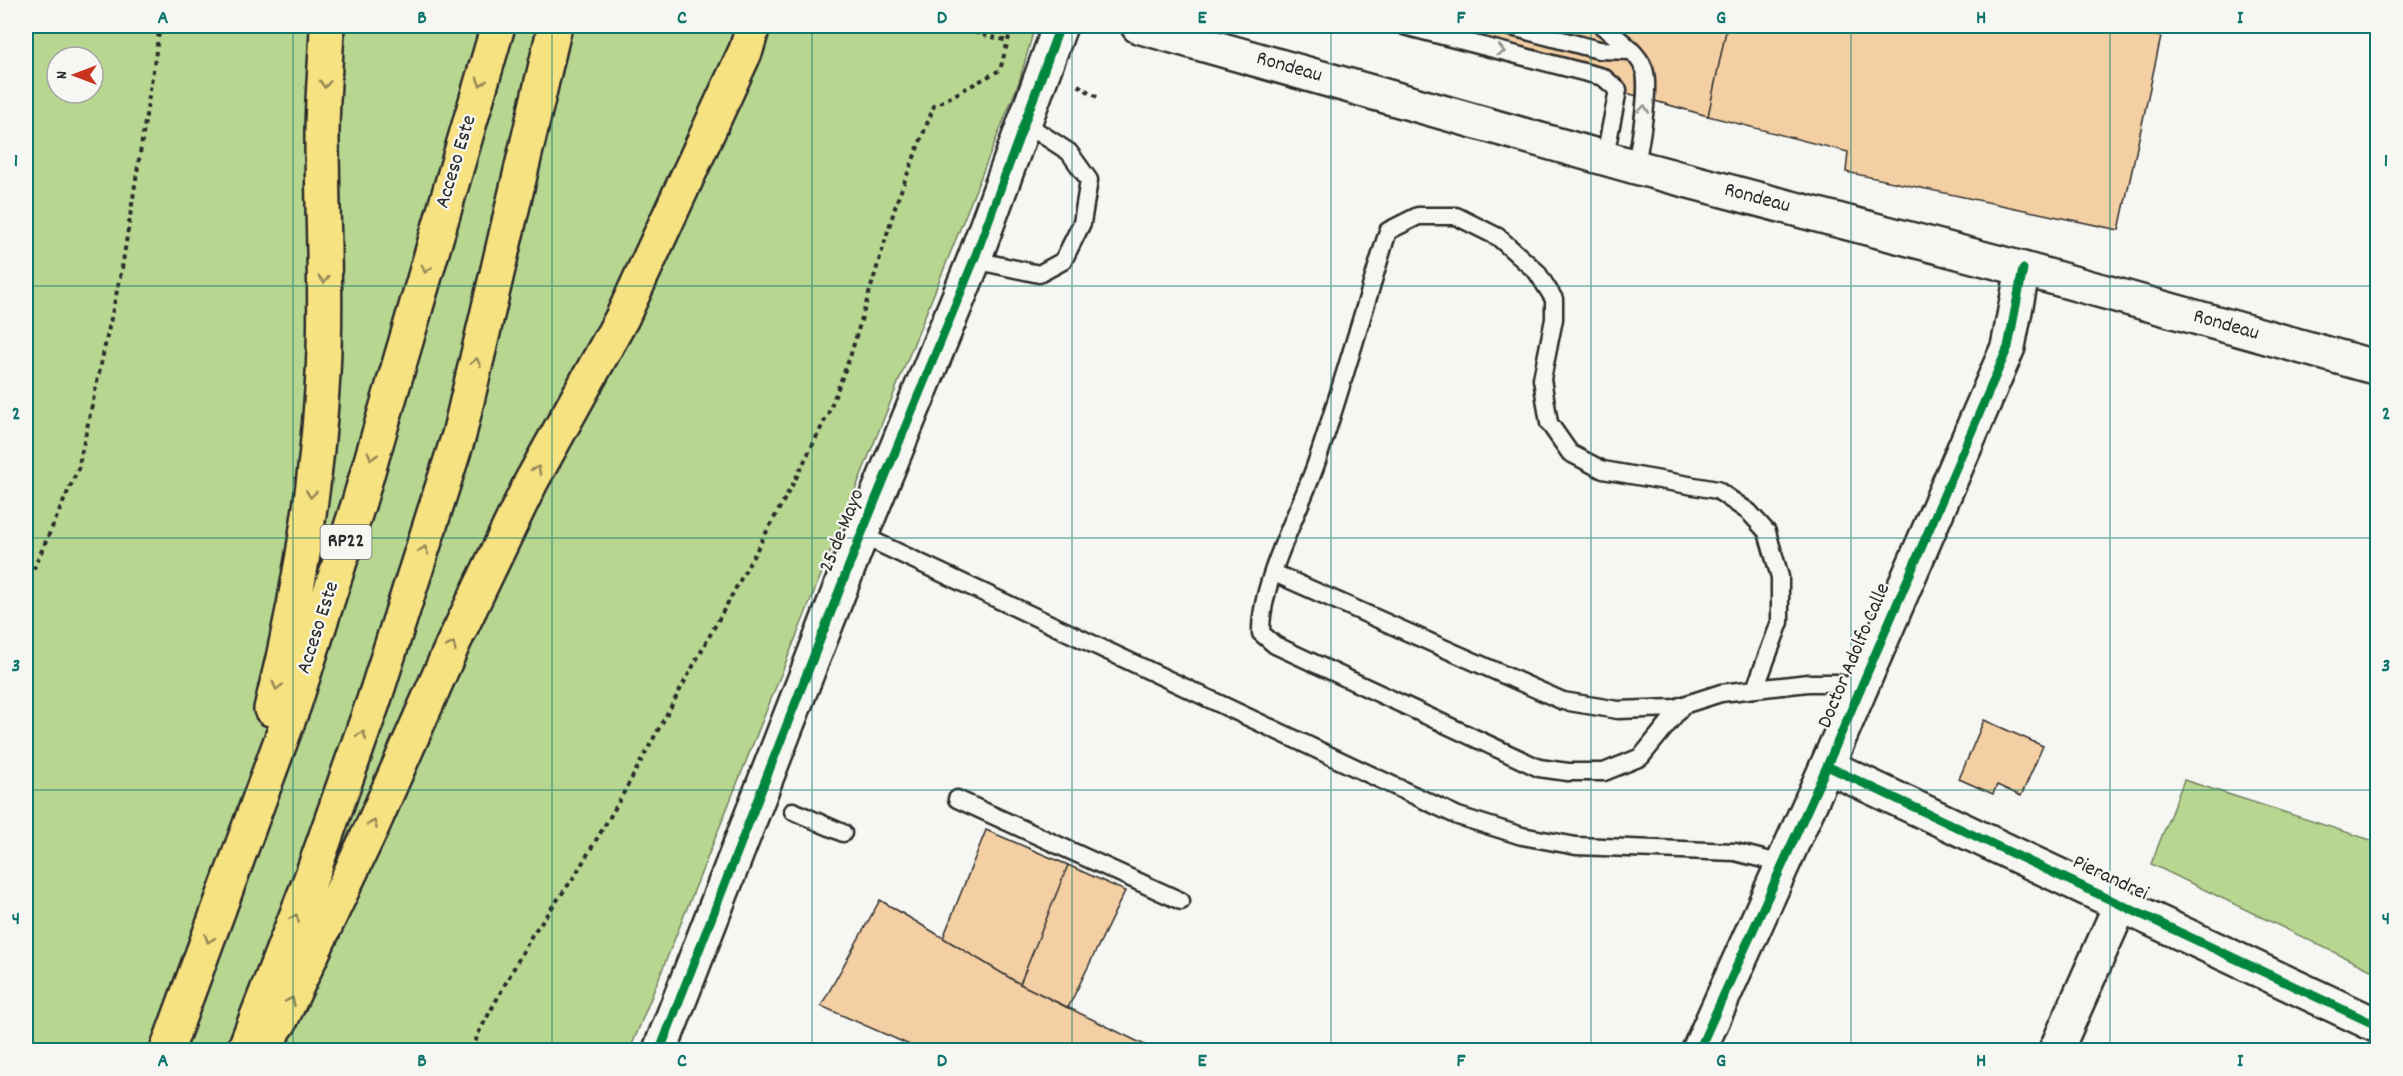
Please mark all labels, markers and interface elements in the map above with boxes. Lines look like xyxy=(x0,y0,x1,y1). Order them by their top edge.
text: A xyxy=(158,5,169,33)
text: B xyxy=(417,5,427,33)
text: C xyxy=(677,5,687,33)
text: D xyxy=(937,5,948,33)
text: E xyxy=(1197,5,1207,33)
text: F xyxy=(1457,5,1467,33)
text: G xyxy=(1716,5,1726,33)
text: H xyxy=(1976,5,1986,33)
text: I xyxy=(2237,5,2244,33)
one-way arrow xyxy=(1496,43,1506,56)
street label: Rondeau xyxy=(1253,44,1325,92)
north arrow xyxy=(45,45,105,105)
text: N xyxy=(51,71,74,79)
one-way arrow xyxy=(476,76,488,87)
one-way arrow xyxy=(318,79,331,88)
one-way arrow xyxy=(1637,104,1649,114)
street label: Acceso Este xyxy=(429,112,485,212)
text: 1 xyxy=(14,148,18,176)
text: 1 xyxy=(2384,148,2388,176)
street label: Rondeau xyxy=(1721,176,1793,222)
one-way arrow xyxy=(421,263,433,274)
one-way arrow xyxy=(318,274,330,283)
street label: Rondeau xyxy=(2190,302,2262,350)
one-way arrow xyxy=(468,357,481,367)
text: 2 xyxy=(12,401,20,429)
text: 2 xyxy=(2382,401,2390,429)
one-way arrow xyxy=(367,450,379,461)
one-way arrow xyxy=(530,466,542,477)
street label: 25 de Mayo xyxy=(813,485,873,577)
one-way arrow xyxy=(306,490,318,499)
road number: RP22 xyxy=(320,525,372,559)
one-way arrow xyxy=(417,545,429,556)
street label: Acceso Este xyxy=(290,578,348,678)
street label: Doctor Adolfo Calle xyxy=(1811,579,1899,733)
one-way arrow xyxy=(445,641,457,652)
text: 3 xyxy=(12,653,20,681)
text: 3 xyxy=(2382,653,2390,681)
one-way arrow xyxy=(272,681,285,691)
one-way arrow xyxy=(355,730,368,740)
one-way arrow xyxy=(366,819,378,830)
street label: Pierandrei xyxy=(2067,848,2153,910)
text: 4 xyxy=(12,906,20,934)
text: 4 xyxy=(2382,906,2390,934)
one-way arrow xyxy=(288,913,300,924)
one-way arrow xyxy=(203,933,216,944)
one-way arrow xyxy=(283,996,295,1007)
text: A xyxy=(158,1048,169,1076)
text: B xyxy=(417,1048,427,1076)
text: C xyxy=(677,1048,687,1076)
text: D xyxy=(937,1048,948,1076)
text: E xyxy=(1197,1048,1207,1076)
text: F xyxy=(1457,1048,1467,1076)
text: G xyxy=(1716,1048,1726,1076)
text: H xyxy=(1976,1048,1986,1076)
text: I xyxy=(2237,1048,2244,1076)

